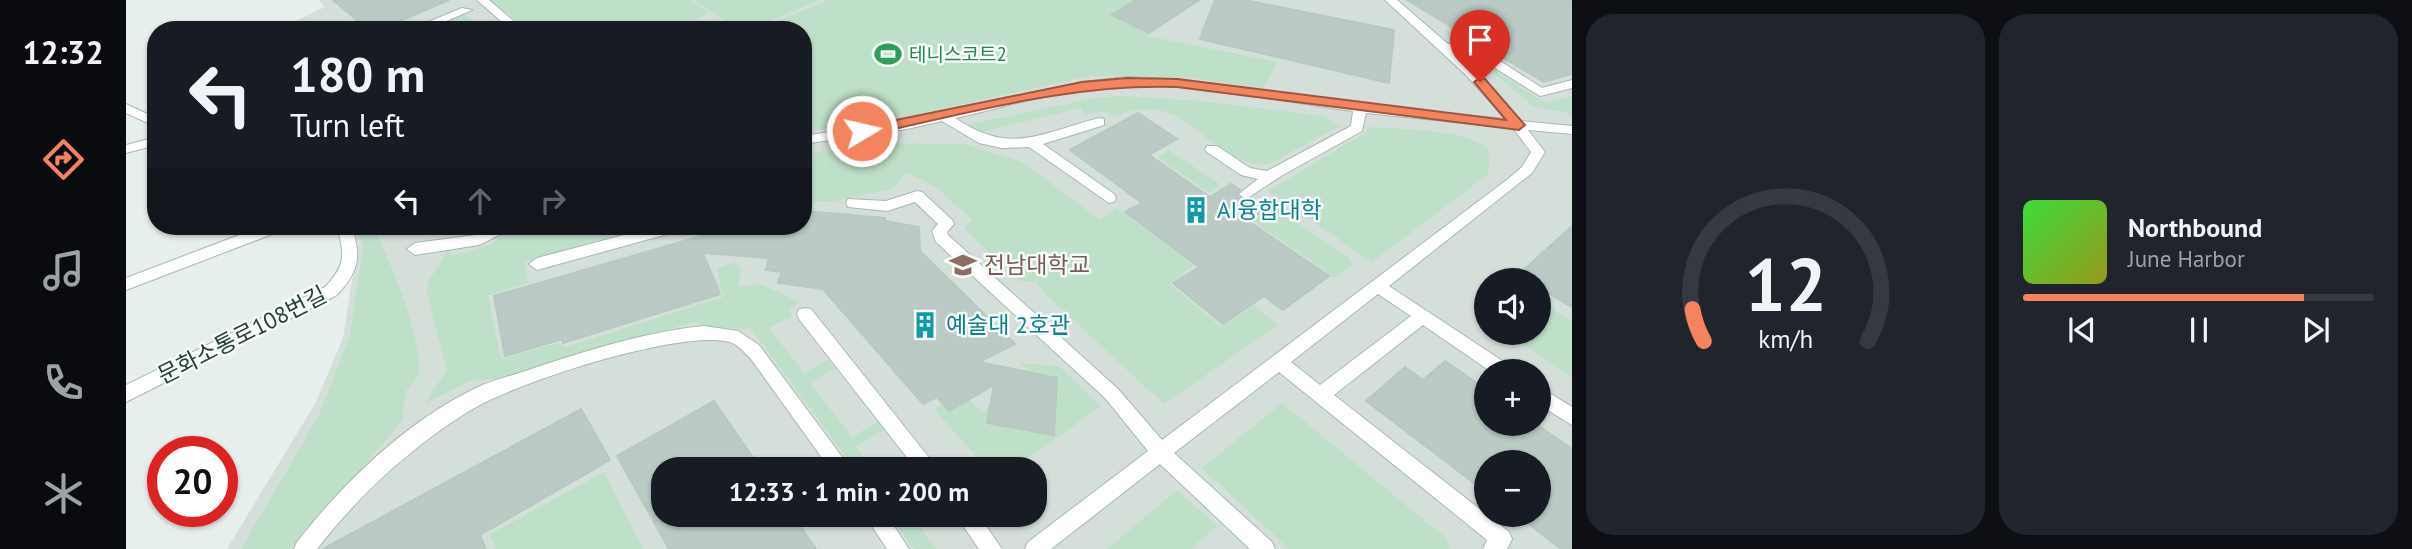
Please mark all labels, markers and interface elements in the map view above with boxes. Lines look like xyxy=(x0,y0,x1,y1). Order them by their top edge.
pin xyxy=(1450,10,1510,82)
icon: arrive xyxy=(1461,21,1499,59)
text: 12:32 xyxy=(22,31,104,73)
sports icon: 테니스코트2 xyxy=(873,39,903,69)
text: 180 m xyxy=(290,42,425,106)
place label: 테니스코트2 xyxy=(909,42,1007,66)
icon: left xyxy=(175,49,266,140)
position arrow xyxy=(825,94,899,168)
text: Turn left xyxy=(290,104,405,146)
icon: directions xyxy=(39,135,88,184)
icon: left xyxy=(388,182,426,220)
icon: ahead xyxy=(461,182,499,220)
icon: right xyxy=(534,182,572,220)
building icon: AI융합대학 xyxy=(1181,195,1211,225)
place label: AI융합대학 xyxy=(1217,195,1322,224)
text: Northbound xyxy=(2128,211,2262,244)
text: 12 xyxy=(1744,237,1827,331)
text: June Harbor xyxy=(2128,244,2245,273)
icon: music xyxy=(39,246,88,295)
school or university icon: 전남대학교 xyxy=(948,250,978,280)
place label: 전남대학교 xyxy=(984,250,1090,279)
map controls xyxy=(1474,268,1551,527)
button: sound xyxy=(1474,268,1551,345)
street label: 문화소통로108번길 xyxy=(152,279,331,390)
building icon: 예술대 2호관 xyxy=(910,310,940,340)
place label: 예술대 2호관 xyxy=(946,310,1070,339)
icon: previous xyxy=(2063,311,2101,349)
icon: pause xyxy=(2180,311,2218,349)
icon: next xyxy=(2297,311,2335,349)
text: km/h xyxy=(1758,322,1813,354)
icon: phone xyxy=(39,358,88,407)
button: + xyxy=(1474,359,1551,436)
speed limit sign: 20 xyxy=(147,436,238,527)
button: − xyxy=(1474,450,1551,527)
icon: climate xyxy=(39,469,88,518)
text: 12:33 · 1 min · 200 m xyxy=(729,475,969,508)

